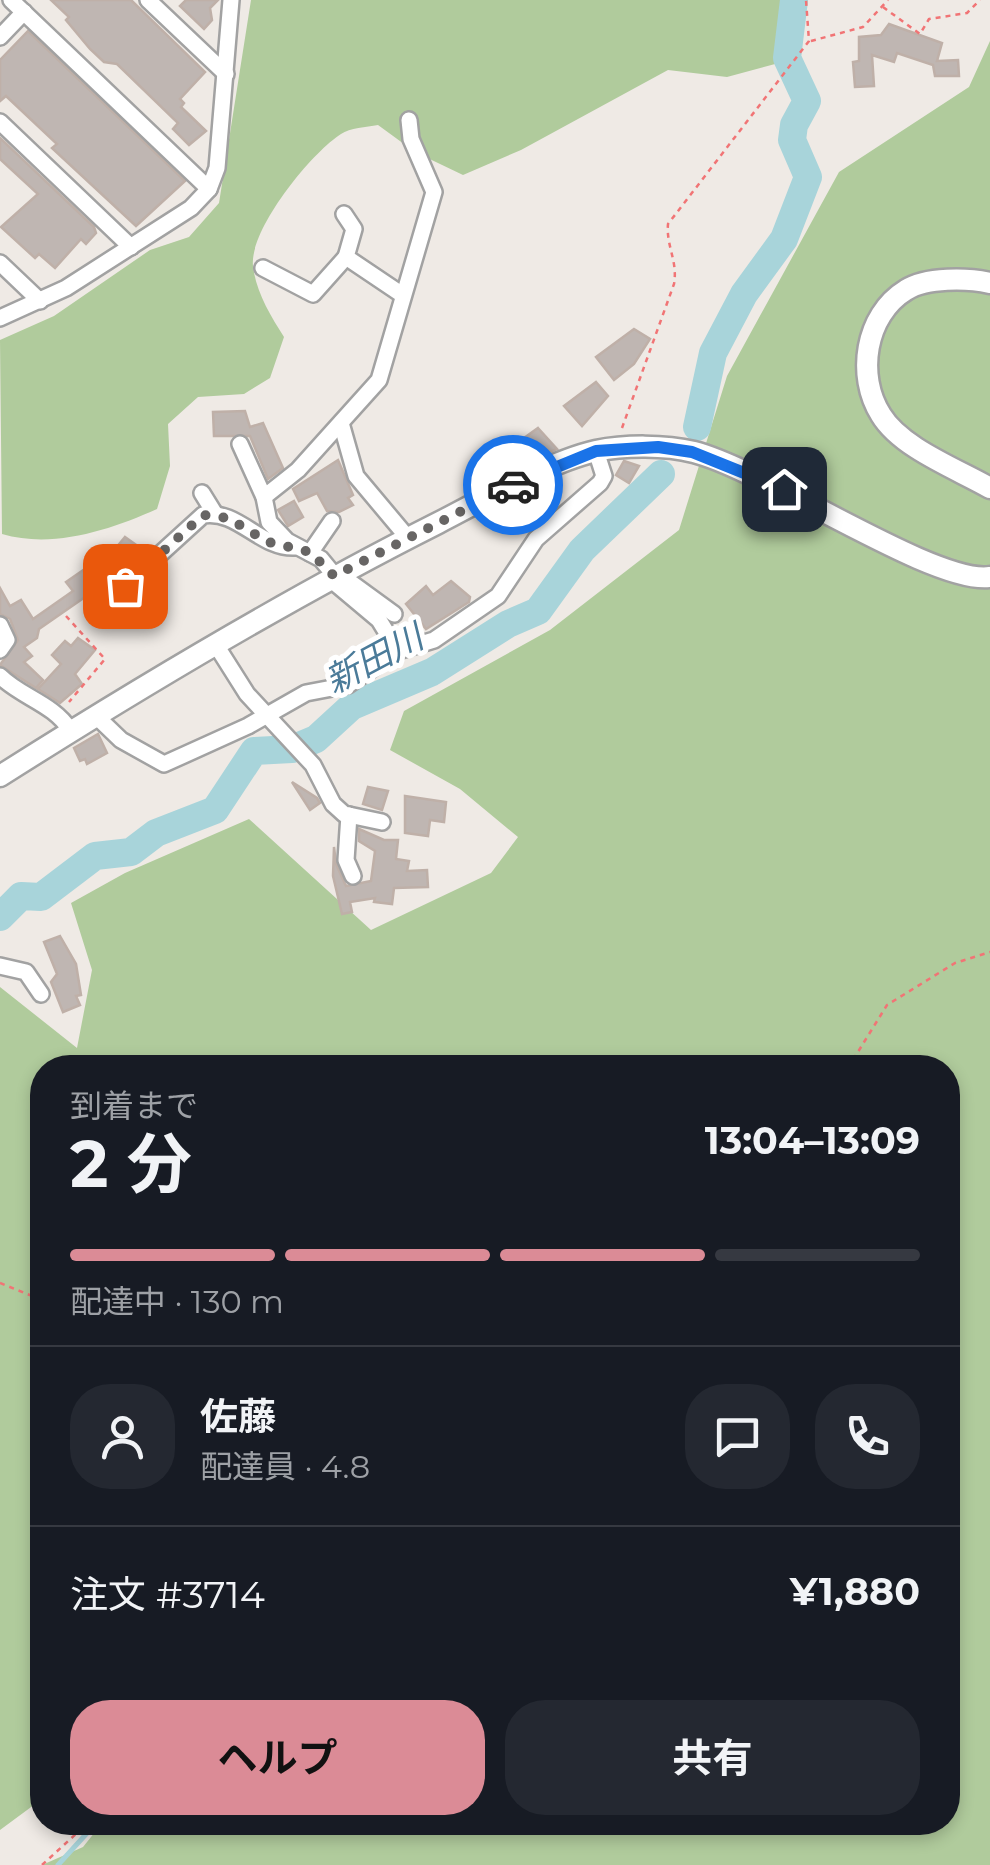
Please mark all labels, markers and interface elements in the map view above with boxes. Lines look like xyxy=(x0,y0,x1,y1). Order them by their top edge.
courier xyxy=(463,435,563,535)
pin xyxy=(742,447,827,532)
icon: car xyxy=(486,458,541,513)
icon: home xyxy=(757,462,812,517)
pin xyxy=(83,544,168,629)
icon: bag xyxy=(98,559,153,614)
water label: 新田川 xyxy=(317,613,434,702)
text: 到着まで xyxy=(70,1086,198,1125)
text: 13:04–13:09 xyxy=(705,1117,920,1164)
text: 2 分 xyxy=(70,1124,192,1203)
text: 配達中 · 130 m xyxy=(70,1282,284,1321)
button: person xyxy=(70,1384,175,1489)
button: chat xyxy=(685,1384,790,1489)
button: phone xyxy=(815,1384,920,1489)
text: 佐藤 xyxy=(200,1393,276,1440)
text: 配達員 · 4.8 xyxy=(200,1447,370,1486)
text: ¥1,880 xyxy=(790,1568,920,1615)
text: 注文 #3714 xyxy=(70,1571,265,1618)
button: ヘルプ xyxy=(70,1700,485,1815)
button: 共有 xyxy=(505,1700,920,1815)

